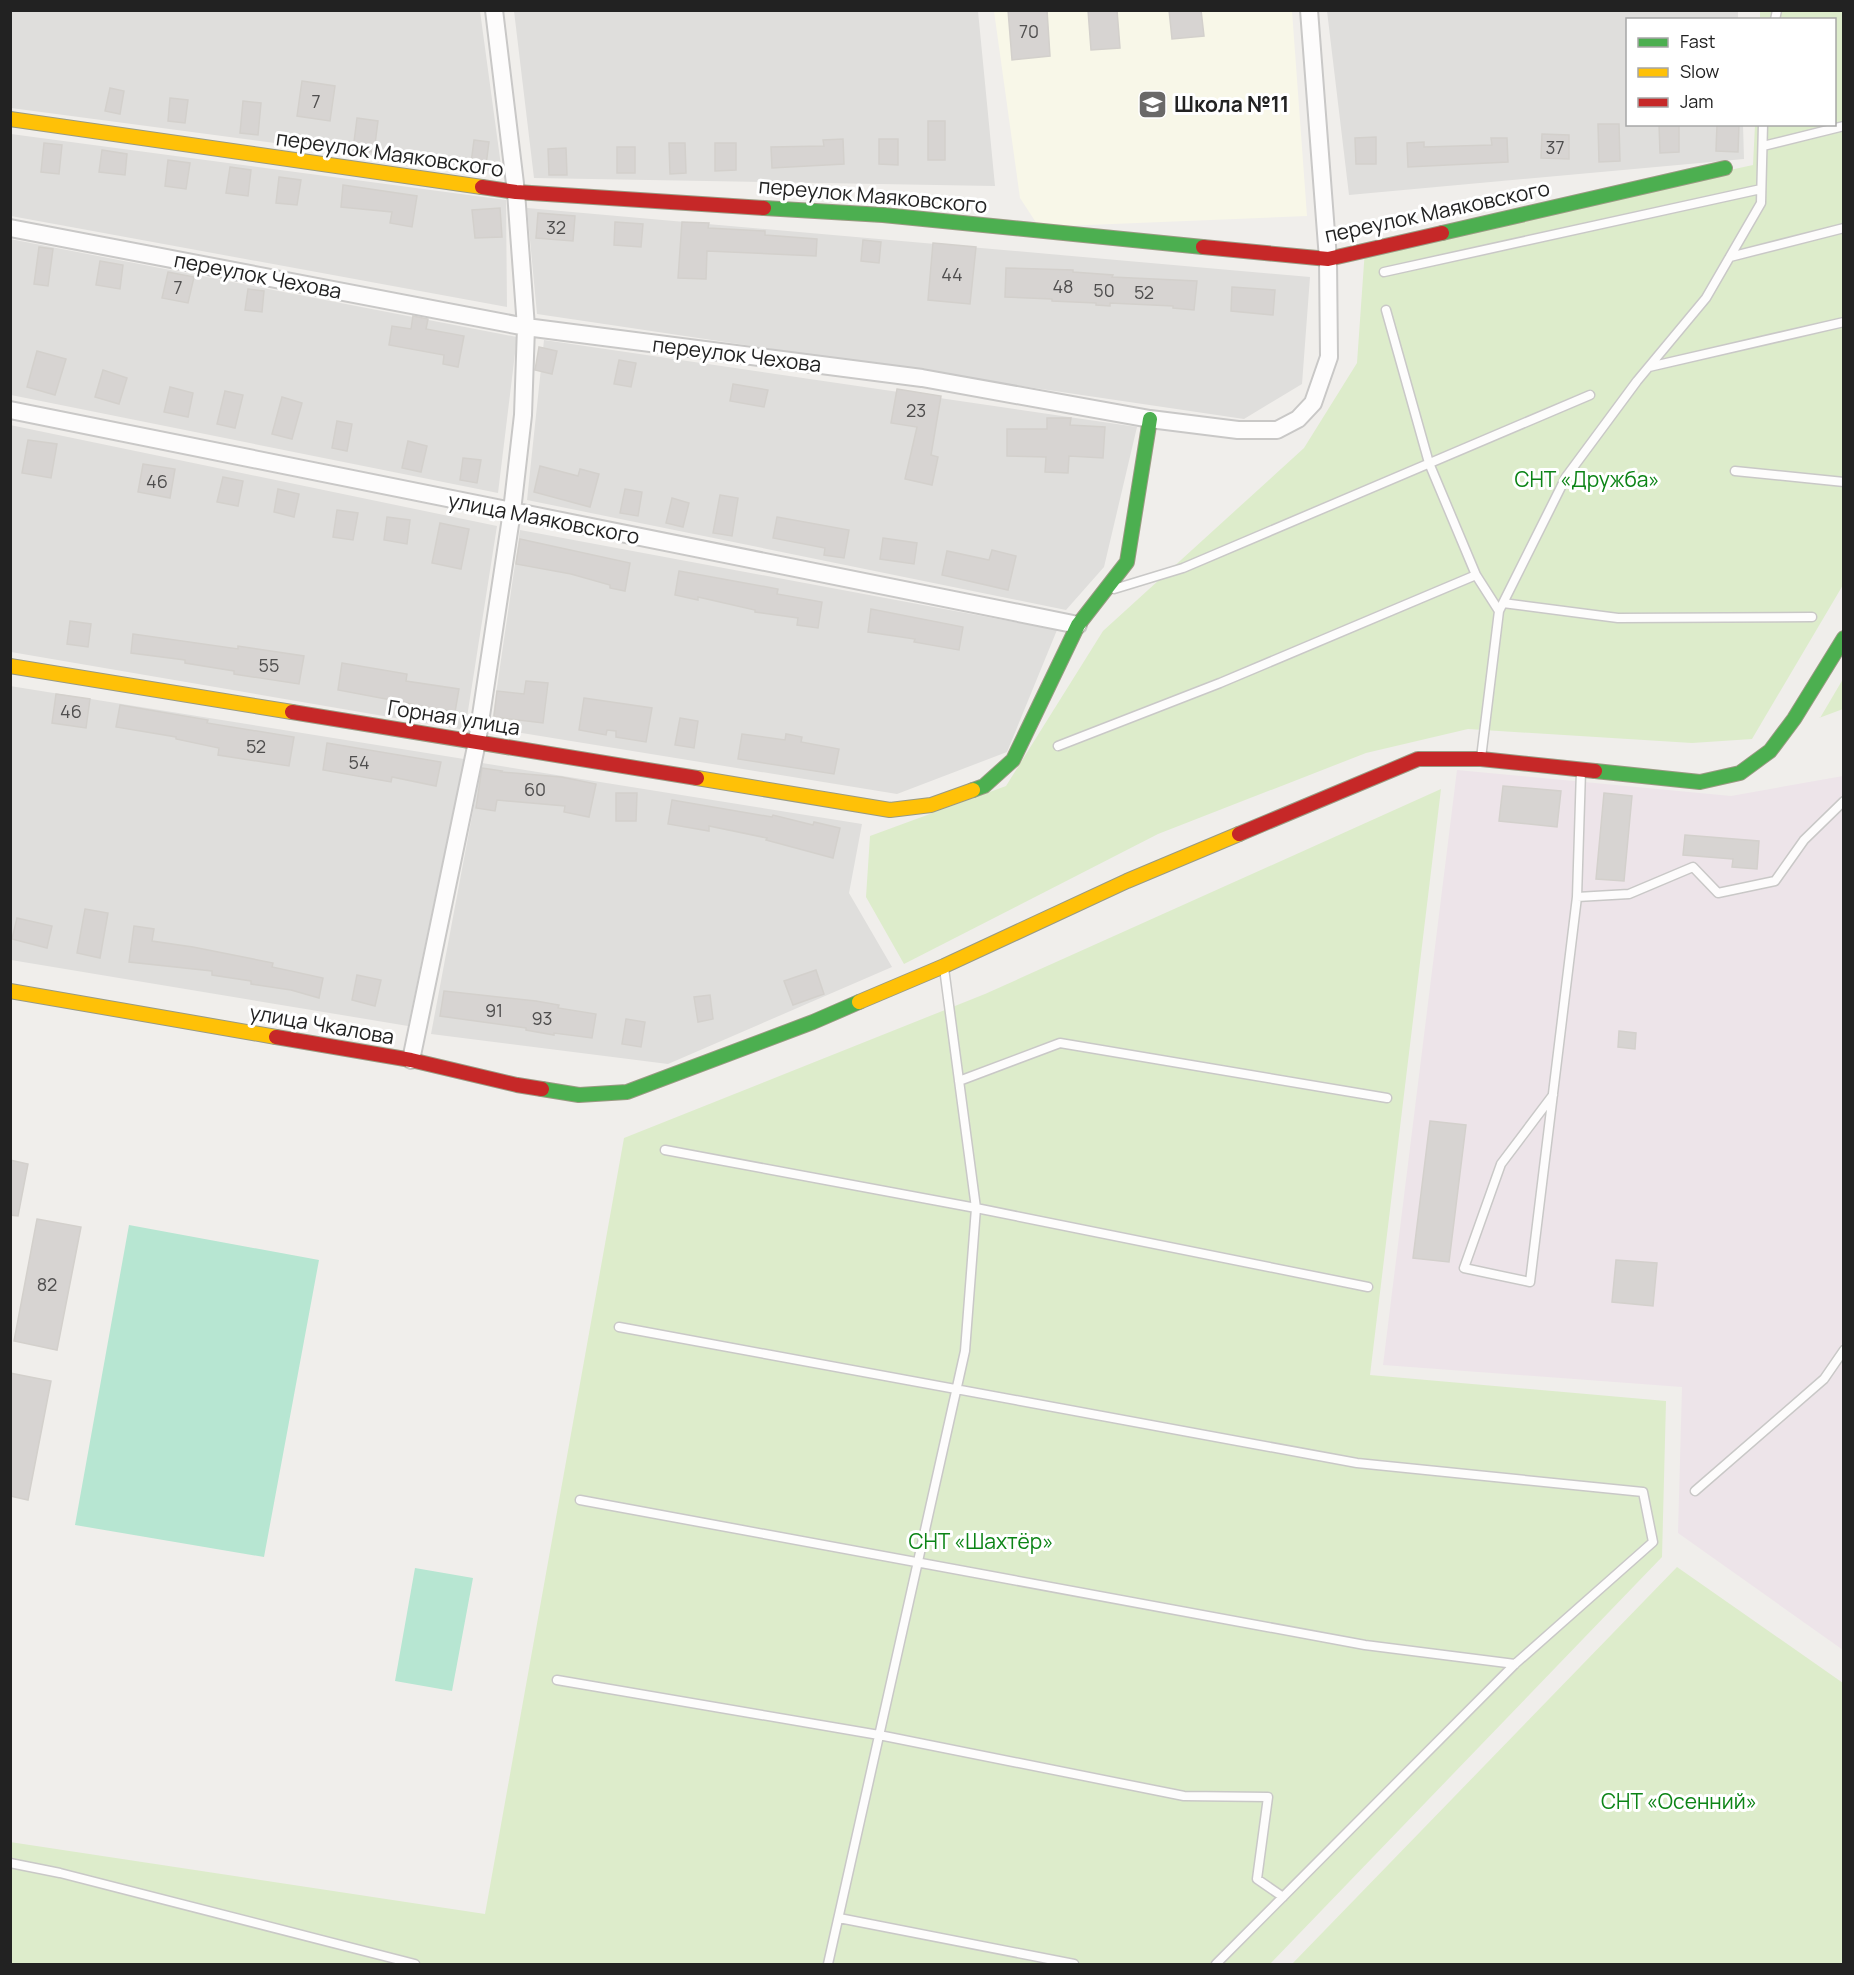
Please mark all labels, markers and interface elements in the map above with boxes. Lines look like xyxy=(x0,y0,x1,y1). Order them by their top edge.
legend xyxy=(1626,18,1836,126)
house number: 70 xyxy=(1019,19,1039,43)
text: Fast xyxy=(1680,29,1715,53)
text: Slow xyxy=(1680,59,1720,83)
school or university icon: Школа №11 xyxy=(1137,88,1169,120)
house number: 7 xyxy=(311,89,321,113)
text: Jam xyxy=(1680,89,1714,113)
place label: Школа №11 xyxy=(1174,90,1289,118)
street label: переулок Маяковского xyxy=(274,123,506,183)
house number: 37 xyxy=(1546,135,1565,159)
street label: переулок Маяковского xyxy=(757,171,989,219)
street label: переулок Маяковского xyxy=(1322,173,1552,249)
house number: 32 xyxy=(546,215,566,239)
street label: переулок Чехова xyxy=(172,245,344,305)
house number: 44 xyxy=(941,262,963,286)
house number: 48 xyxy=(1052,274,1074,298)
house number: 7 xyxy=(173,275,183,299)
house number: 50 xyxy=(1093,278,1115,302)
house number: 52 xyxy=(1134,280,1154,304)
street label: переулок Чехова xyxy=(651,330,823,378)
house number: 23 xyxy=(906,398,926,422)
park label: СНТ «Дружба» xyxy=(1514,465,1660,493)
house number: 46 xyxy=(146,469,168,493)
street label: улица Маяковского xyxy=(446,486,642,550)
house number: 55 xyxy=(259,653,279,677)
street label: Горная улица xyxy=(386,693,522,741)
house number: 46 xyxy=(60,699,82,723)
house number: 52 xyxy=(246,734,266,758)
house number: 54 xyxy=(348,750,370,774)
house number: 60 xyxy=(524,777,546,801)
street label: улица Чкалова xyxy=(247,997,397,1051)
house number: 91 xyxy=(485,998,503,1022)
house number: 93 xyxy=(531,1006,553,1030)
house number: 82 xyxy=(37,1272,57,1296)
park label: СНТ «Шахтёр» xyxy=(908,1527,1054,1555)
park label: СНТ «Осенний» xyxy=(1601,1787,1757,1815)

